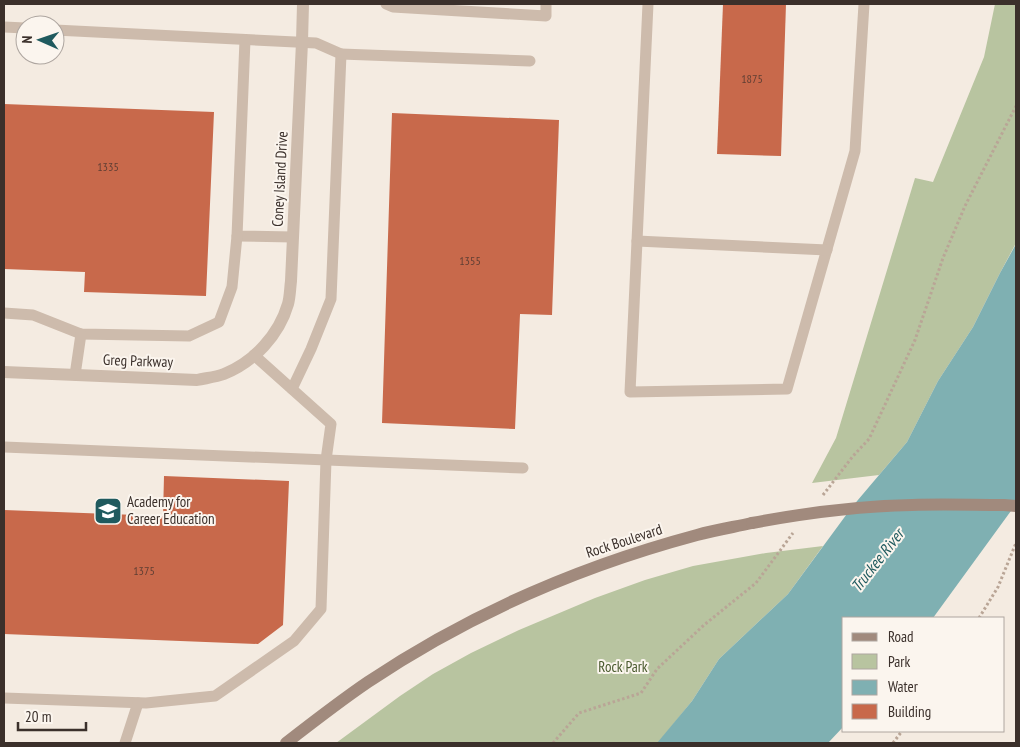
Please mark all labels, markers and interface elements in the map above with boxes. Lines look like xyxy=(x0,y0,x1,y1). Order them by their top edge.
north arrow xyxy=(15,15,65,65)
text: N xyxy=(18,35,36,44)
house number: 1875 xyxy=(741,71,763,86)
street label: Coney Island Drive xyxy=(268,131,291,227)
house number: 1335 xyxy=(97,159,119,174)
house number: 1355 xyxy=(459,253,481,268)
street label: Greg Parkway xyxy=(103,350,174,371)
place label: Academy for Career Education xyxy=(127,492,215,528)
school or university icon: Academy for Career Education xyxy=(93,496,123,526)
street label: Rock Boulevard xyxy=(583,519,664,562)
water label: Truckee River xyxy=(846,523,909,595)
house number: 1375 xyxy=(133,563,155,578)
legend xyxy=(842,617,1005,732)
text: Road xyxy=(888,627,914,646)
text: Park xyxy=(888,652,910,671)
park label: Rock Park xyxy=(598,657,648,676)
text: Water xyxy=(888,677,919,696)
scale bar xyxy=(18,700,85,732)
text: Building xyxy=(888,702,931,721)
text: 20 m xyxy=(25,707,51,726)

